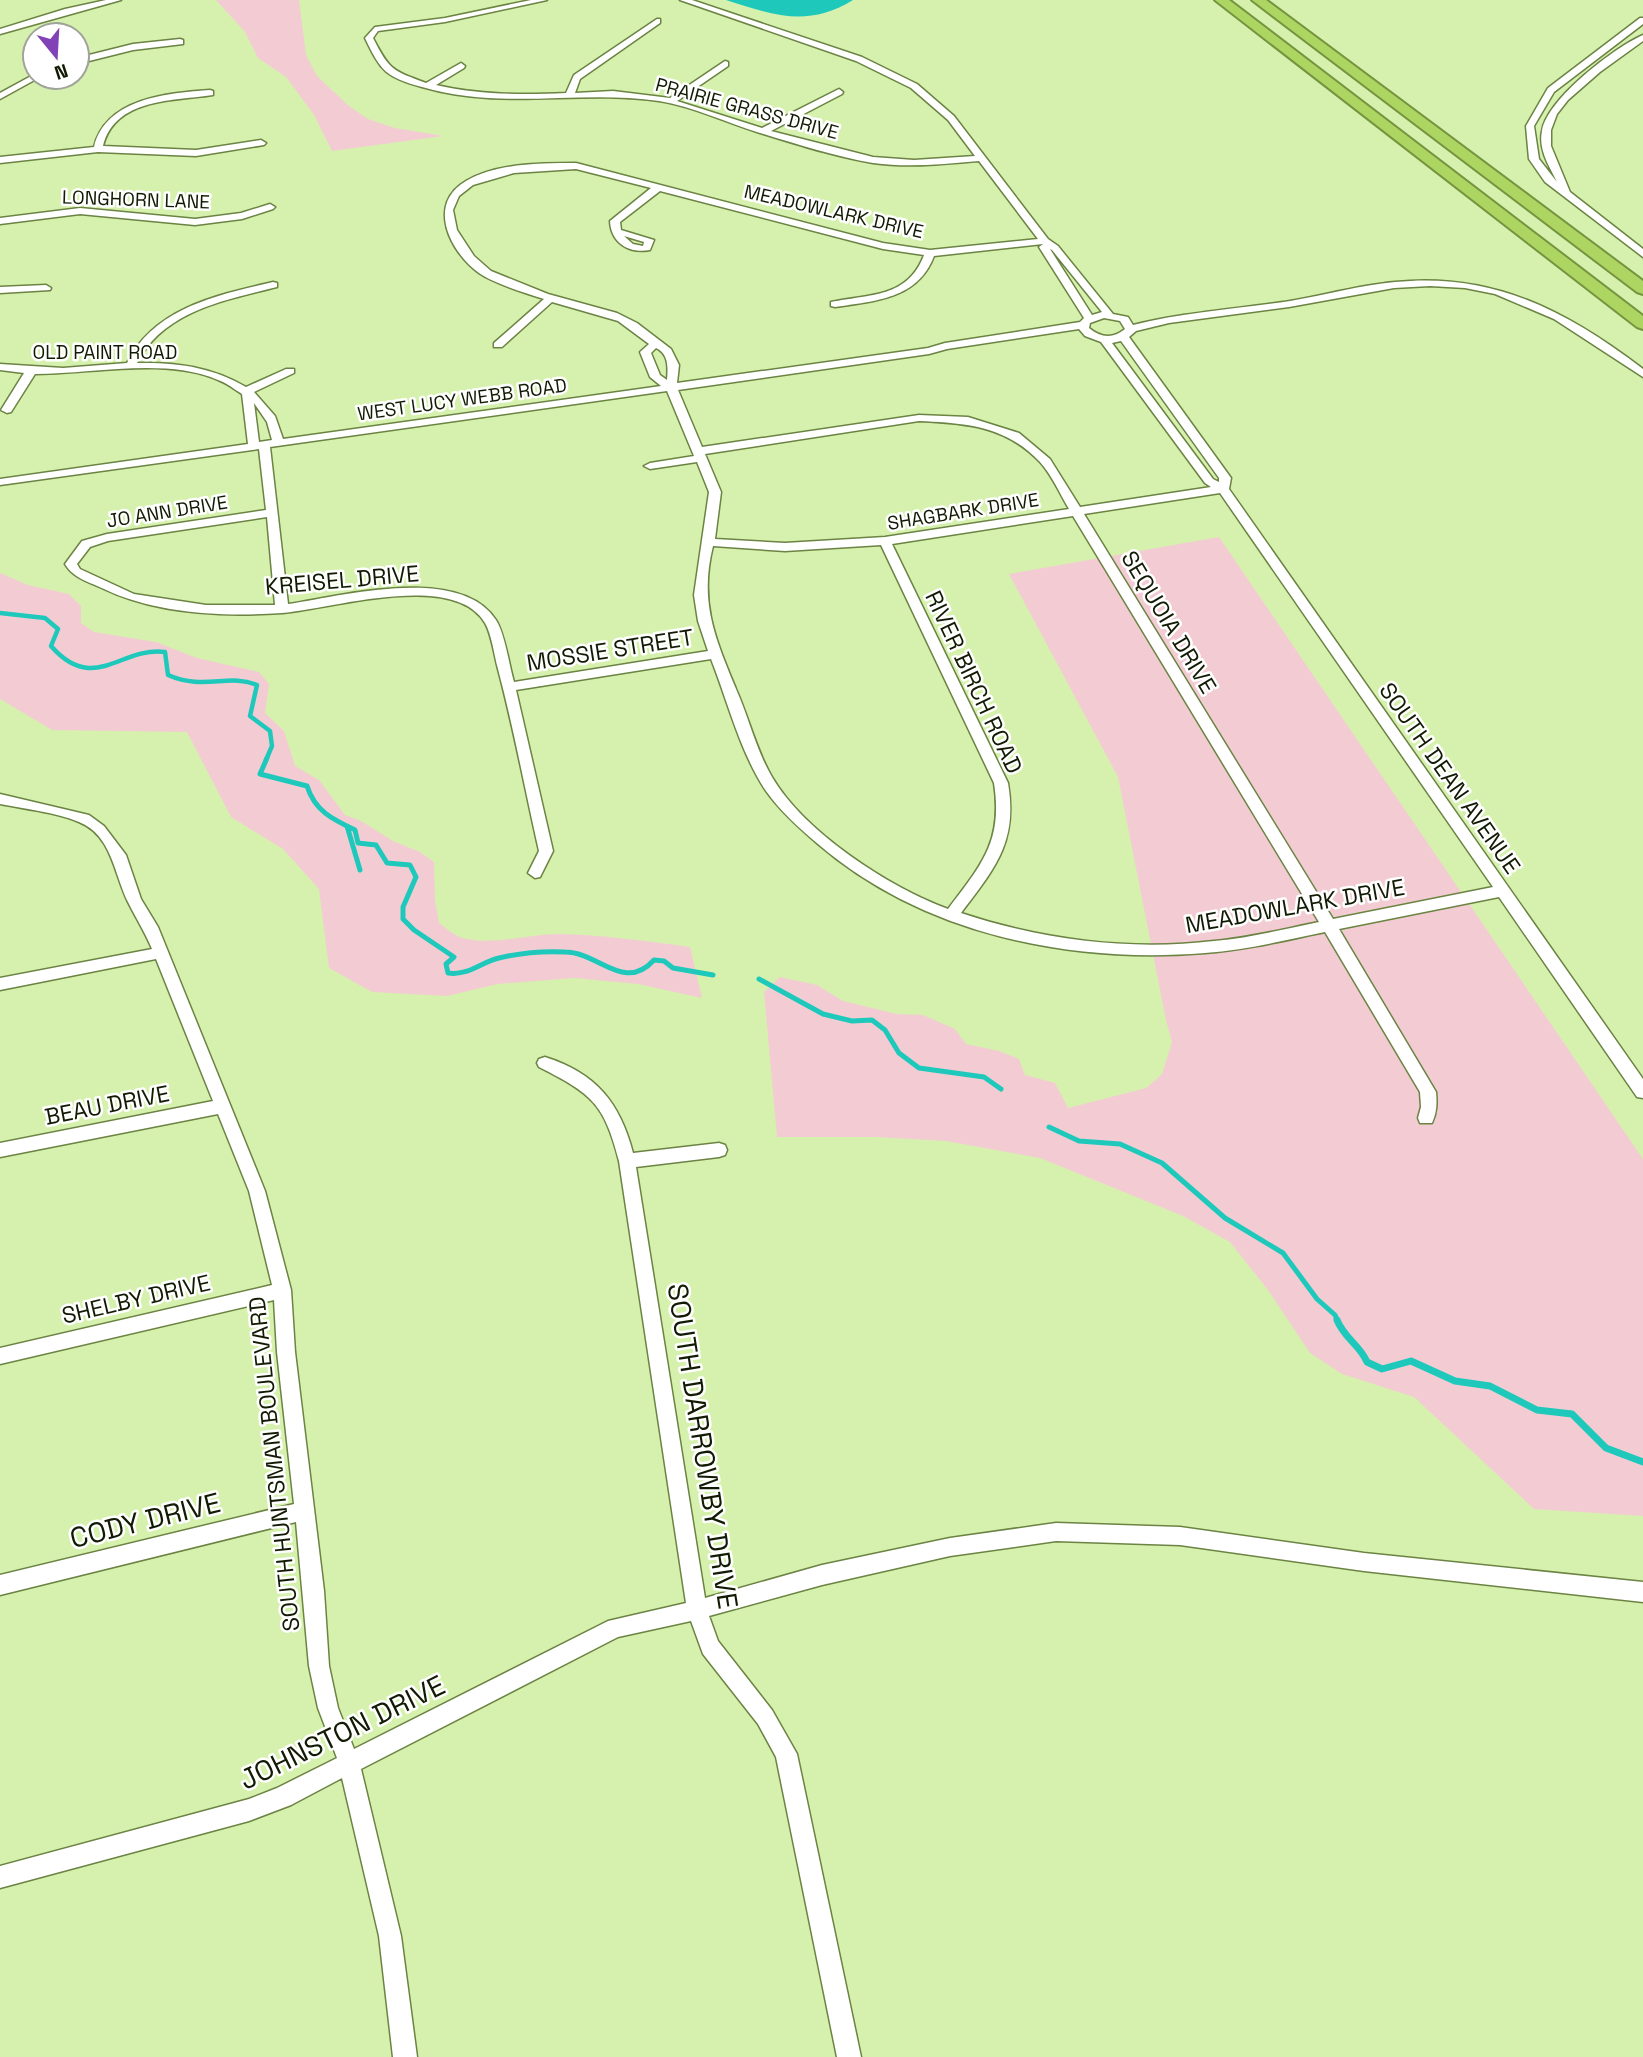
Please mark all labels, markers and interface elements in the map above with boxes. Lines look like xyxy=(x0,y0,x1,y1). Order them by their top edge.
north arrow xyxy=(21,21,91,91)
text: N xyxy=(51,58,71,86)
street label: PRAIRIE GRASS DRIVE xyxy=(653,72,841,145)
street label: MEADOWLARK DRIVE xyxy=(742,179,926,244)
street label: LONGHORN LANE xyxy=(61,184,210,215)
street label: OLD PAINT ROAD xyxy=(33,340,177,365)
street label: WEST LUCY WEBB ROAD xyxy=(356,372,568,427)
street label: SHAGBARK DRIVE xyxy=(886,487,1041,536)
street label: JO ANN DRIVE xyxy=(105,490,229,533)
street label: SEQUOIA DRIVE xyxy=(1115,545,1223,699)
street label: KREISEL DRIVE xyxy=(264,558,420,602)
street label: RIVER BIRCH ROAD xyxy=(919,586,1029,778)
street label: MOSSIE STREET xyxy=(524,622,696,678)
street label: SOUTH DEAN AVENUE xyxy=(1373,676,1527,880)
street label: MEADOWLARK DRIVE xyxy=(1183,872,1407,940)
street label: BEAU DRIVE xyxy=(42,1078,172,1132)
street label: SHELBY DRIVE xyxy=(59,1267,213,1331)
street label: SOUTH DARROWBY DRIVE xyxy=(659,1281,747,1611)
street label: SOUTH HUNTSMAN BOULEVARD xyxy=(241,1295,307,1633)
street label: CODY DRIVE xyxy=(66,1484,224,1556)
street label: JOHNSTON DRIVE xyxy=(233,1667,451,1797)

